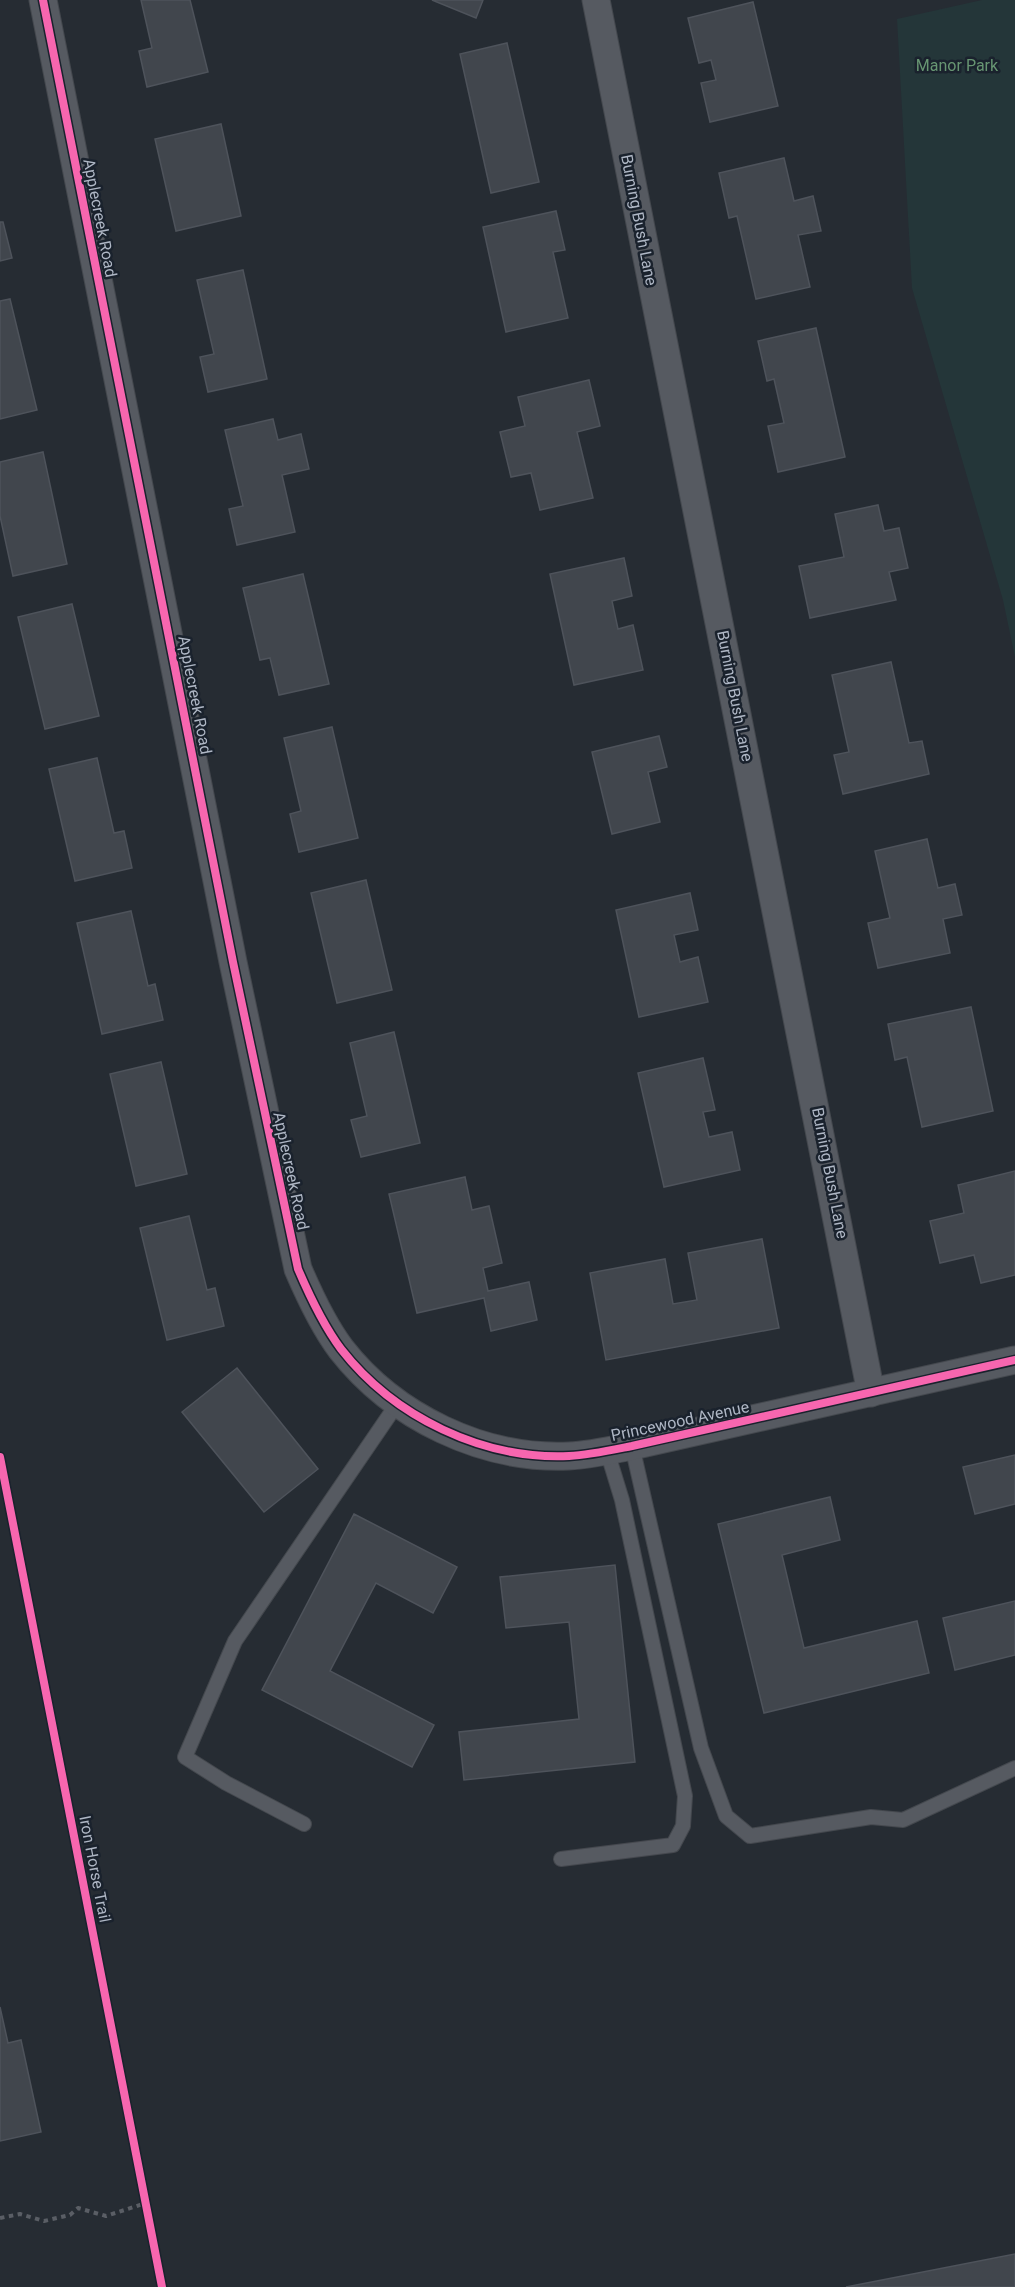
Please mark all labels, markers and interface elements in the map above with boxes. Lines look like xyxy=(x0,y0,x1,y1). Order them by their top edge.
park label: Manor Park xyxy=(916,56,999,75)
street label: Burning Bush Lane xyxy=(617,153,661,287)
street label: Applecreek Road xyxy=(79,157,121,279)
street label: Burning Bush Lane xyxy=(713,629,757,763)
street label: Applecreek Road xyxy=(174,634,216,756)
street label: Burning Bush Lane xyxy=(808,1106,852,1240)
street label: Applecreek Road xyxy=(269,1110,313,1232)
street label: Princewood Avenue xyxy=(609,1397,751,1445)
street label: Iron Horse Trail xyxy=(75,1814,115,1924)

